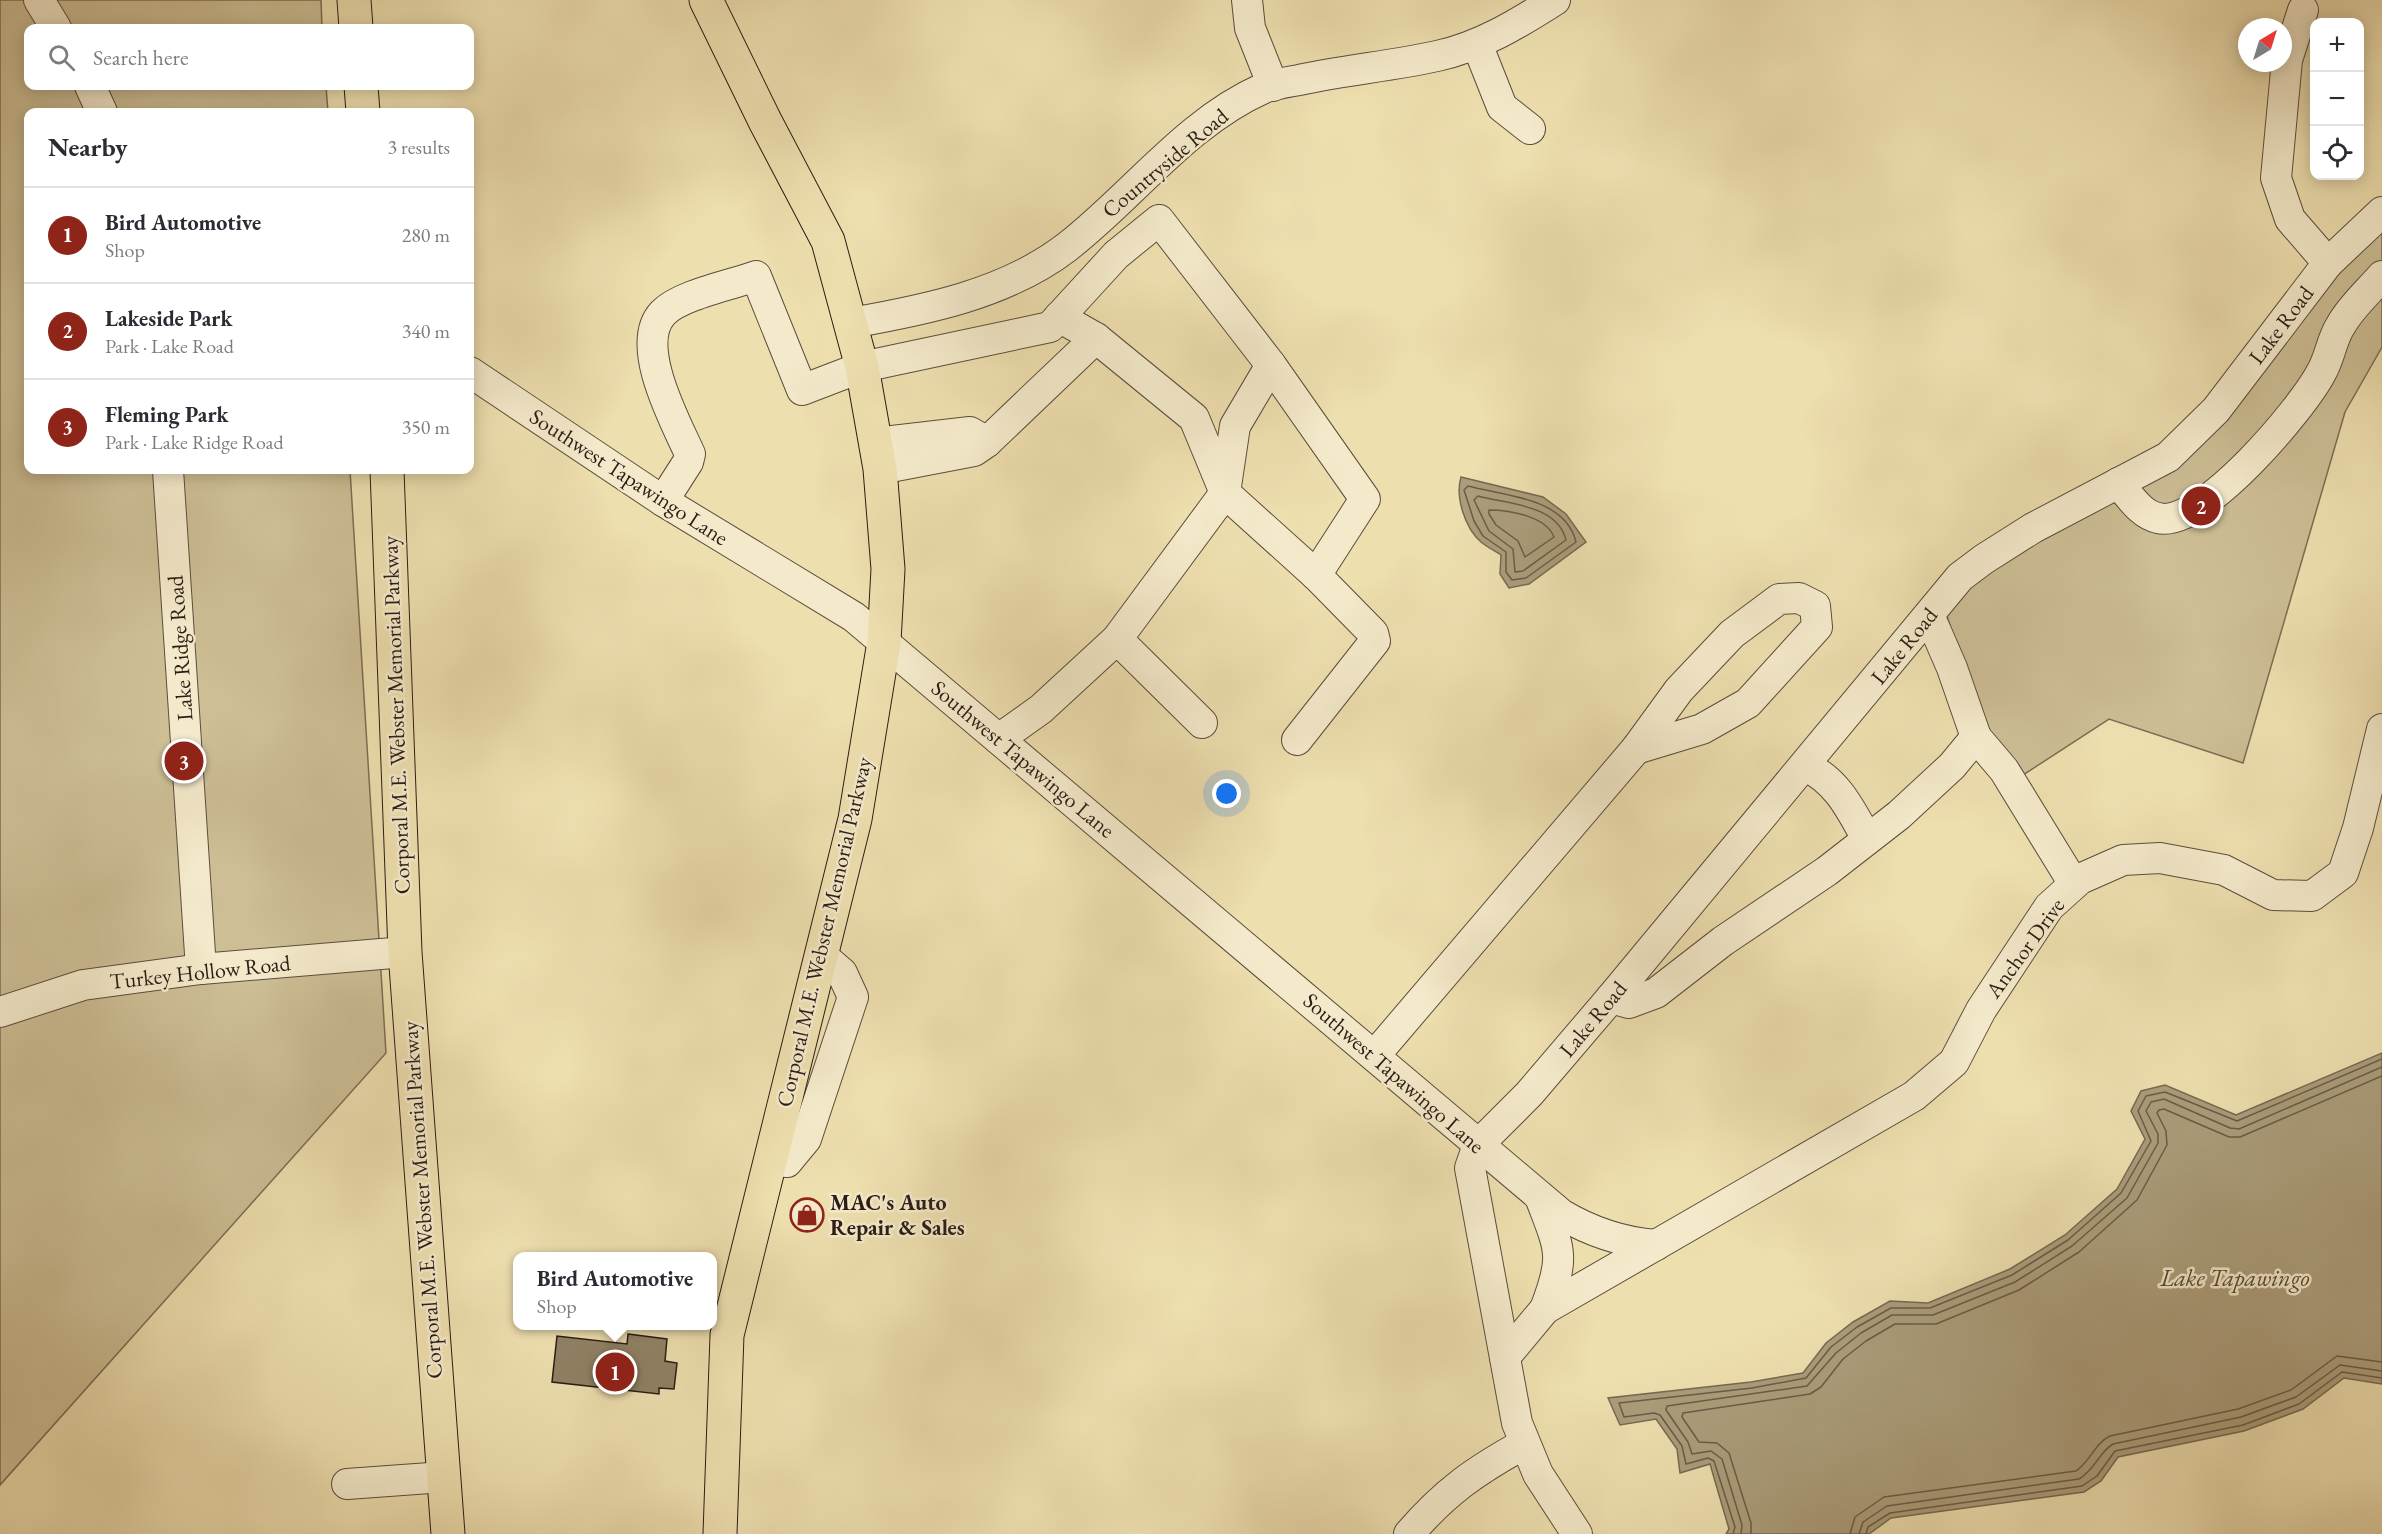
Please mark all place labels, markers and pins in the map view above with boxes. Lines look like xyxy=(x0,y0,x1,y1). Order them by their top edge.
pin: 2 xyxy=(2182,484,2220,528)
pin: 3 xyxy=(164,738,204,783)
place label: MAC's Auto Repair & Sales xyxy=(830,1188,965,1242)
shop icon: MAC's Auto Repair & Sales xyxy=(789,1197,825,1233)
pin: 1 xyxy=(596,1350,634,1394)

